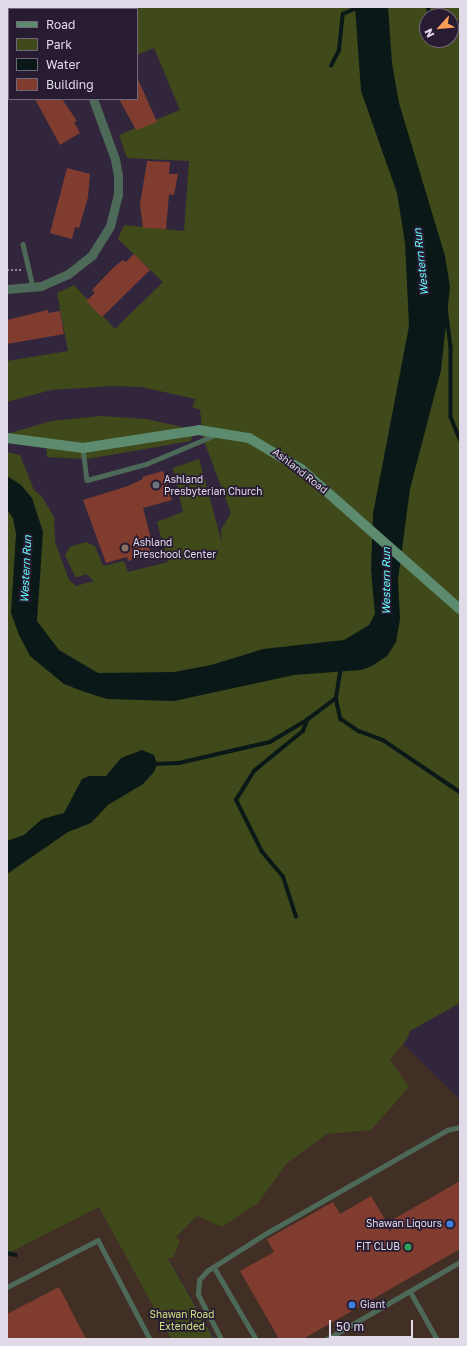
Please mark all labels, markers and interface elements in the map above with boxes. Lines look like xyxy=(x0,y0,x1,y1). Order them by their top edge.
legend xyxy=(8,8,138,100)
north arrow xyxy=(419,8,459,48)
text: Road xyxy=(46,17,75,32)
text: N xyxy=(421,27,436,40)
text: Park xyxy=(46,37,72,52)
text: Water xyxy=(46,57,80,72)
text: Building xyxy=(46,77,94,92)
water label: Western Run xyxy=(411,228,431,296)
street label: Ashland Road xyxy=(270,446,330,496)
place label: Ashland Presbyterian Church xyxy=(164,473,262,496)
marker: Ashland Presbyterian Church xyxy=(151,480,161,490)
water label: Western Run xyxy=(18,535,34,603)
place label: Ashland Preschool Center xyxy=(133,536,216,560)
marker: Ashland Preschool Center xyxy=(120,543,130,553)
water label: Western Run xyxy=(379,547,393,615)
place label: Shawan Liqours xyxy=(366,1218,442,1230)
marker: Shawan Liqours xyxy=(445,1219,455,1229)
place label: FIT CLUB xyxy=(356,1241,400,1253)
marker: FIT CLUB xyxy=(403,1242,413,1252)
place label: Giant xyxy=(360,1299,385,1311)
marker: Giant xyxy=(347,1300,357,1310)
park label: Shawan Road Extended xyxy=(150,1308,214,1332)
scale bar xyxy=(331,1312,415,1338)
text: 50 m xyxy=(336,1319,364,1334)

